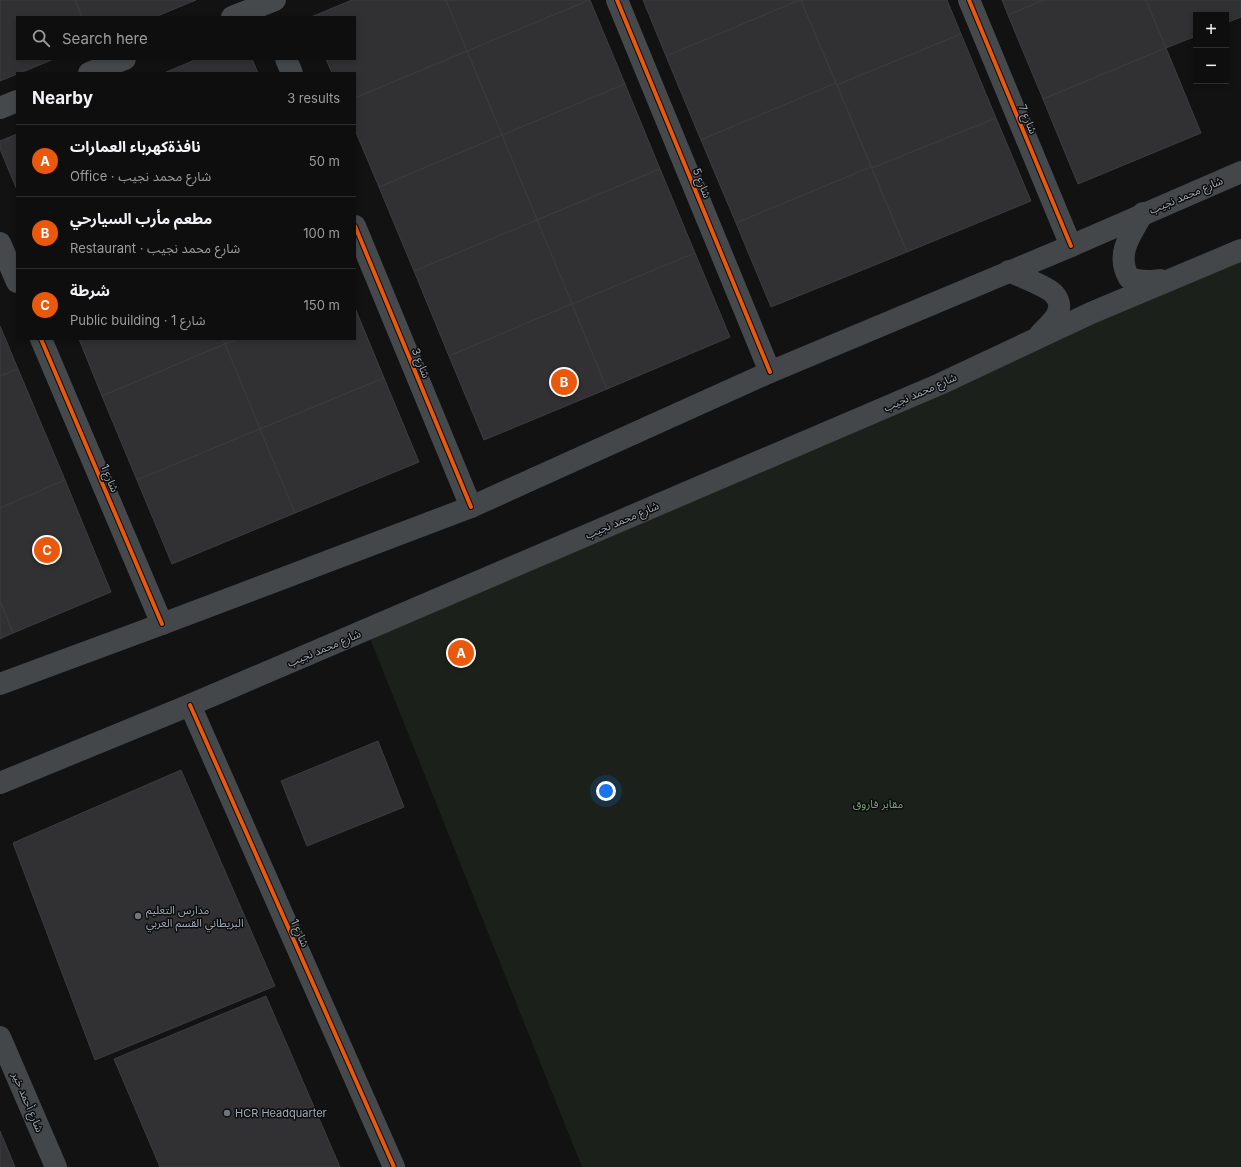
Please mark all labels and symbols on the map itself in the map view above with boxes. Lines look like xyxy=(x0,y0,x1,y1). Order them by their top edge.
street label: شارع 7 xyxy=(1015,102,1041,137)
street label: شارع 5 xyxy=(689,166,714,201)
street label: شارع محمد نجيب xyxy=(1147,173,1226,218)
street label: شارع 3 xyxy=(408,346,433,381)
pin: B xyxy=(551,367,577,397)
street label: شارع محمد نجيب xyxy=(881,369,960,415)
street label: شارع 1 xyxy=(97,462,122,495)
street label: شارع محمد نجيب xyxy=(583,498,662,543)
pin: C xyxy=(34,535,60,565)
street label: شارع محمد نجيب xyxy=(285,626,364,671)
pin: A xyxy=(448,638,474,668)
your location xyxy=(596,781,616,801)
park label: مقابر فاروق xyxy=(853,797,903,811)
place label: مدارس التعليم البريطاني القسم العربي xyxy=(146,903,244,933)
marker: مدارس التعليم البريطاني القسم العربي xyxy=(133,911,143,921)
street label: شارع 1 xyxy=(287,917,312,950)
street label: شارع أحمد خير xyxy=(8,1069,47,1135)
place label: HCR Headquarter xyxy=(235,1106,327,1120)
marker: HCR Headquarter xyxy=(222,1108,232,1118)

